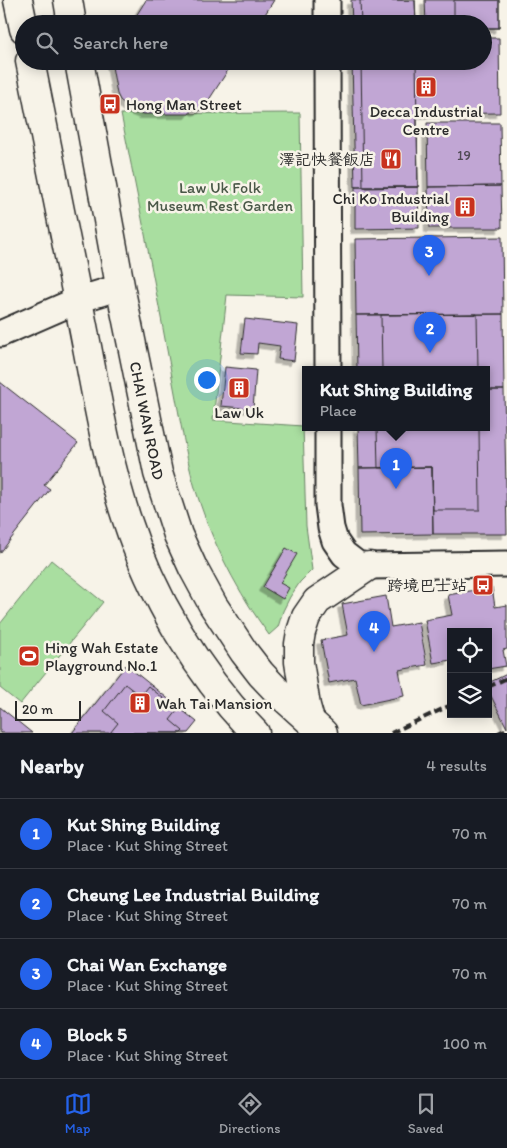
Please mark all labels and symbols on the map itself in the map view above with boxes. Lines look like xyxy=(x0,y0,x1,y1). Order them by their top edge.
building icon: Decca Industrial Centre xyxy=(414,75,438,99)
bus stop icon: Hong Man Street xyxy=(98,92,122,116)
place label: Hong Man Street xyxy=(126,95,242,114)
place label: Decca Industrial Centre xyxy=(369,102,483,139)
restaurant icon: 澤記快餐飯店 xyxy=(379,147,403,171)
house number: 19 xyxy=(457,147,471,164)
place label: 澤記快餐飯店 xyxy=(279,150,375,169)
park label: Law Uk Folk Museum Rest Garden xyxy=(147,178,293,215)
place label: Chi Ko Industrial Building xyxy=(332,189,450,226)
building icon: Chi Ko Industrial Building xyxy=(453,195,477,219)
pin: 3 xyxy=(413,235,445,276)
pin: 2 xyxy=(414,312,446,353)
street label: CHAI WAN ROAD xyxy=(126,360,169,482)
your location xyxy=(194,367,220,393)
building icon: Law Uk xyxy=(227,376,251,400)
place label: Law Uk xyxy=(214,403,264,422)
pin: 1 xyxy=(380,448,412,489)
bus stop icon: 跨境巴士站 xyxy=(471,573,495,597)
place label: 跨境巴士站 xyxy=(387,576,467,595)
pin: 4 xyxy=(358,611,390,652)
place label: Hing Wah Estate Playground No.1 xyxy=(45,638,159,675)
sports icon: Hing Wah Estate Playground No.1 xyxy=(17,644,41,668)
building icon: Wah Tai Mansion xyxy=(128,691,152,715)
place label: Wah Tai Mansion xyxy=(156,694,272,713)
scale bar xyxy=(15,698,81,721)

